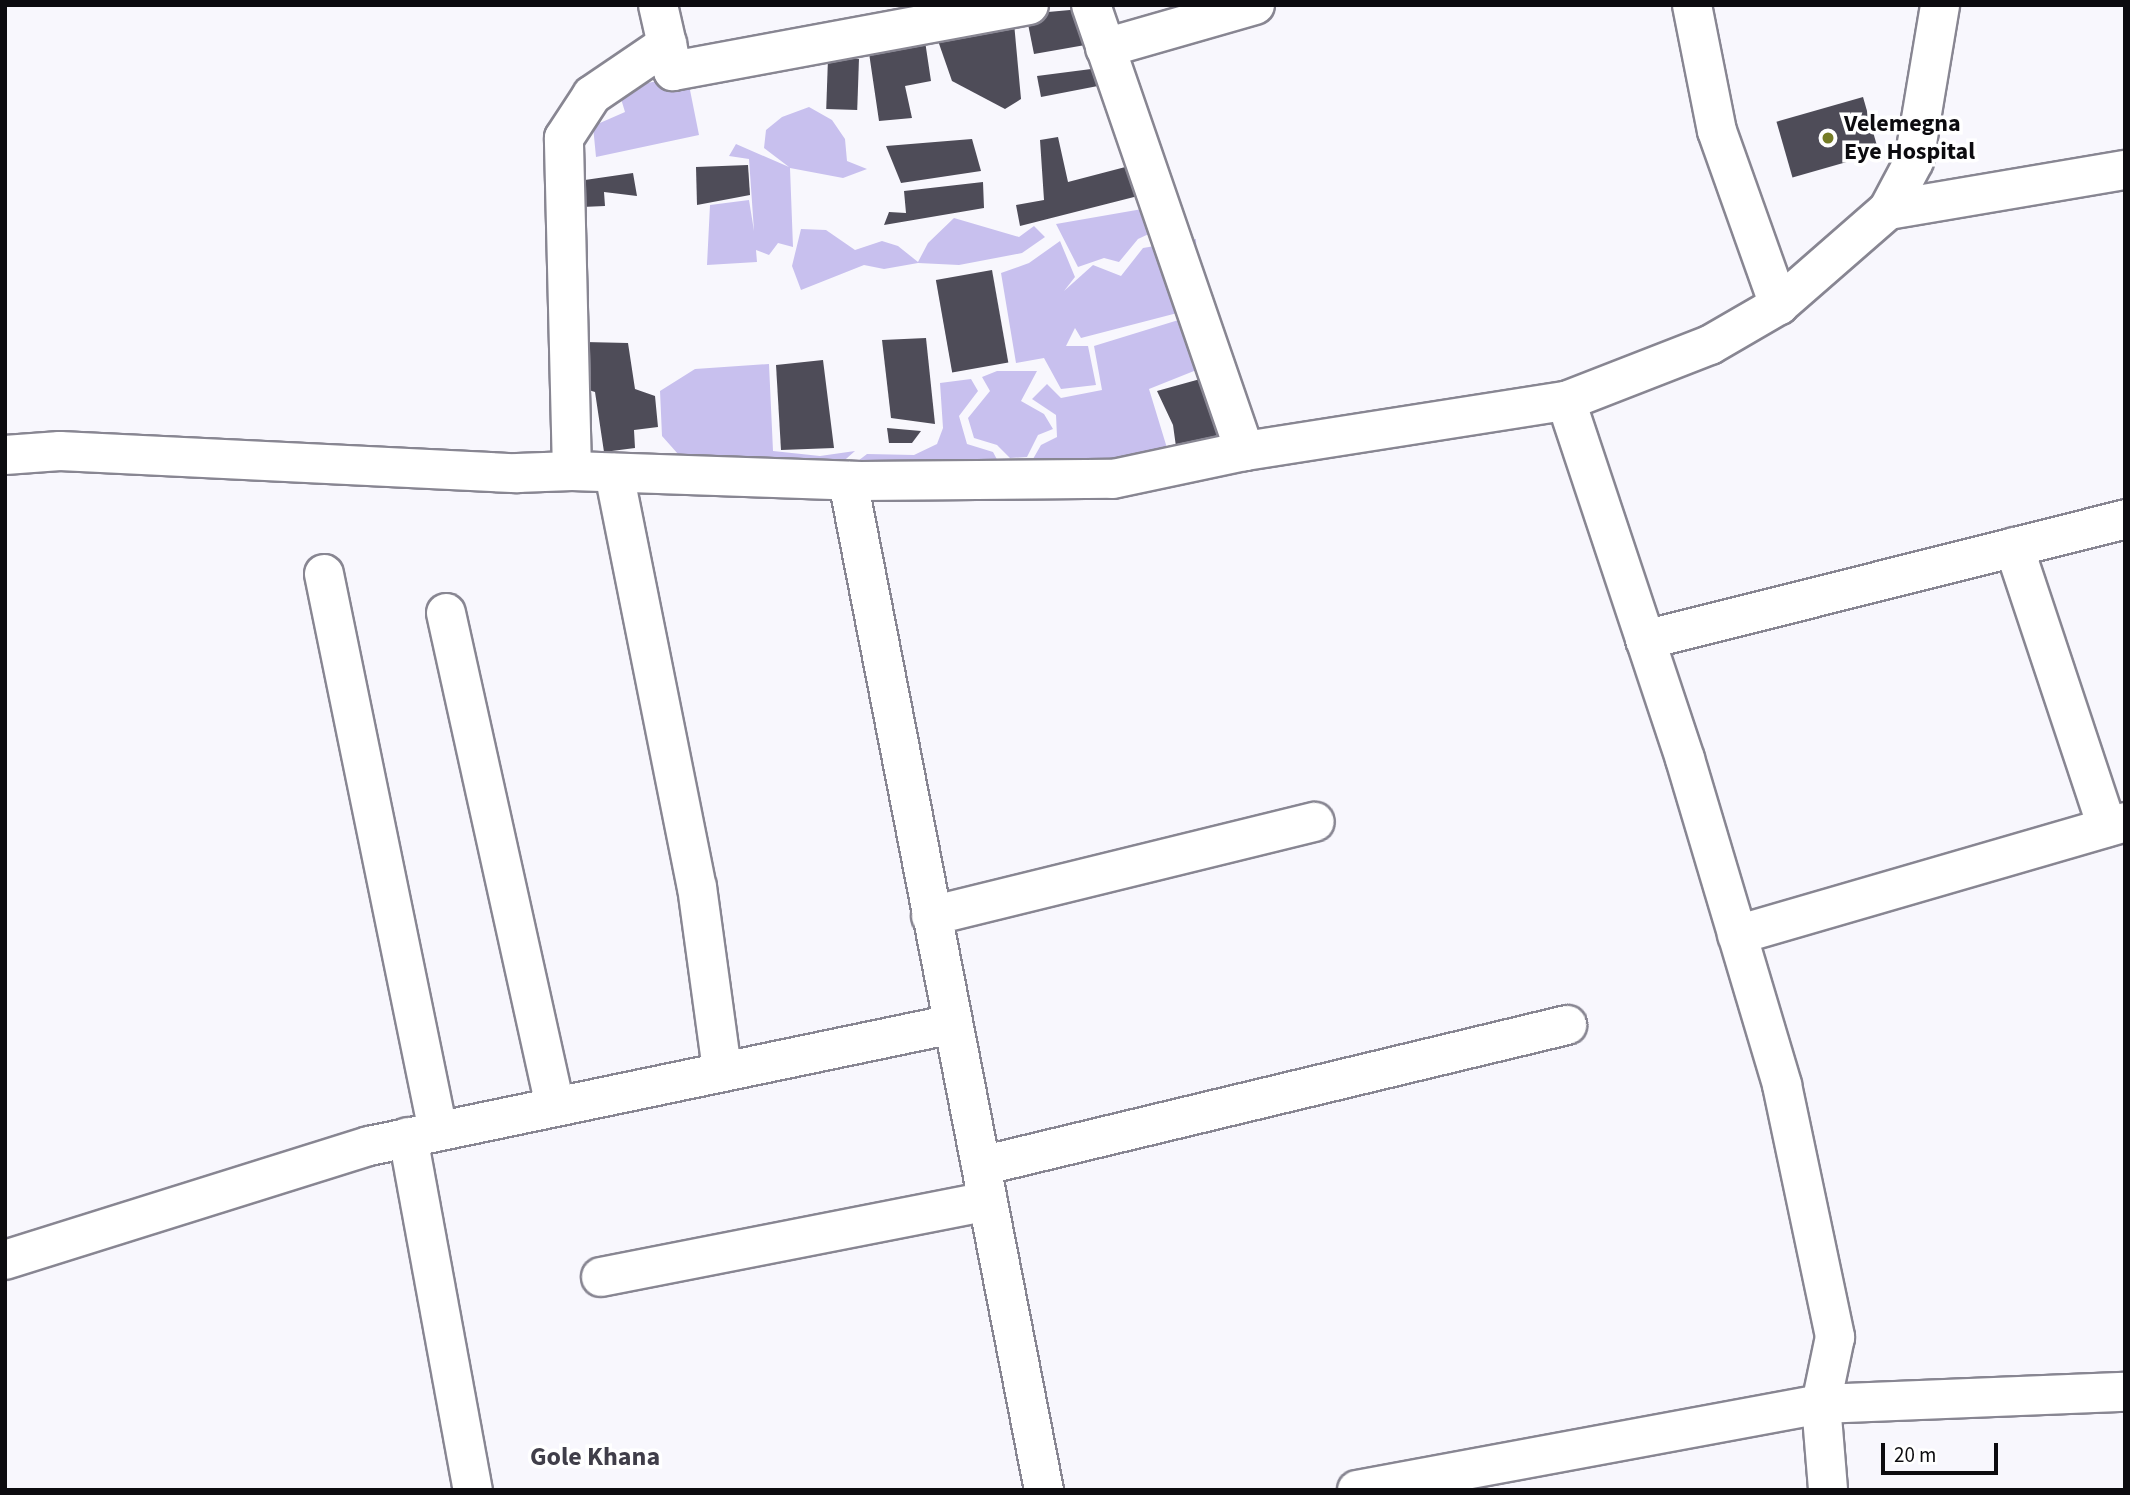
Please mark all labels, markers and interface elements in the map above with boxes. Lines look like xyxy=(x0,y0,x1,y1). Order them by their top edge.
place label: Velemegna Eye Hospital xyxy=(1844,110,1975,166)
marker: Velemegna Eye Hospital xyxy=(1818,128,1838,148)
scale bar xyxy=(1885,1428,2002,1472)
text: 20 m xyxy=(1894,1440,1936,1470)
district label: Gole Khana xyxy=(530,1441,660,1473)

